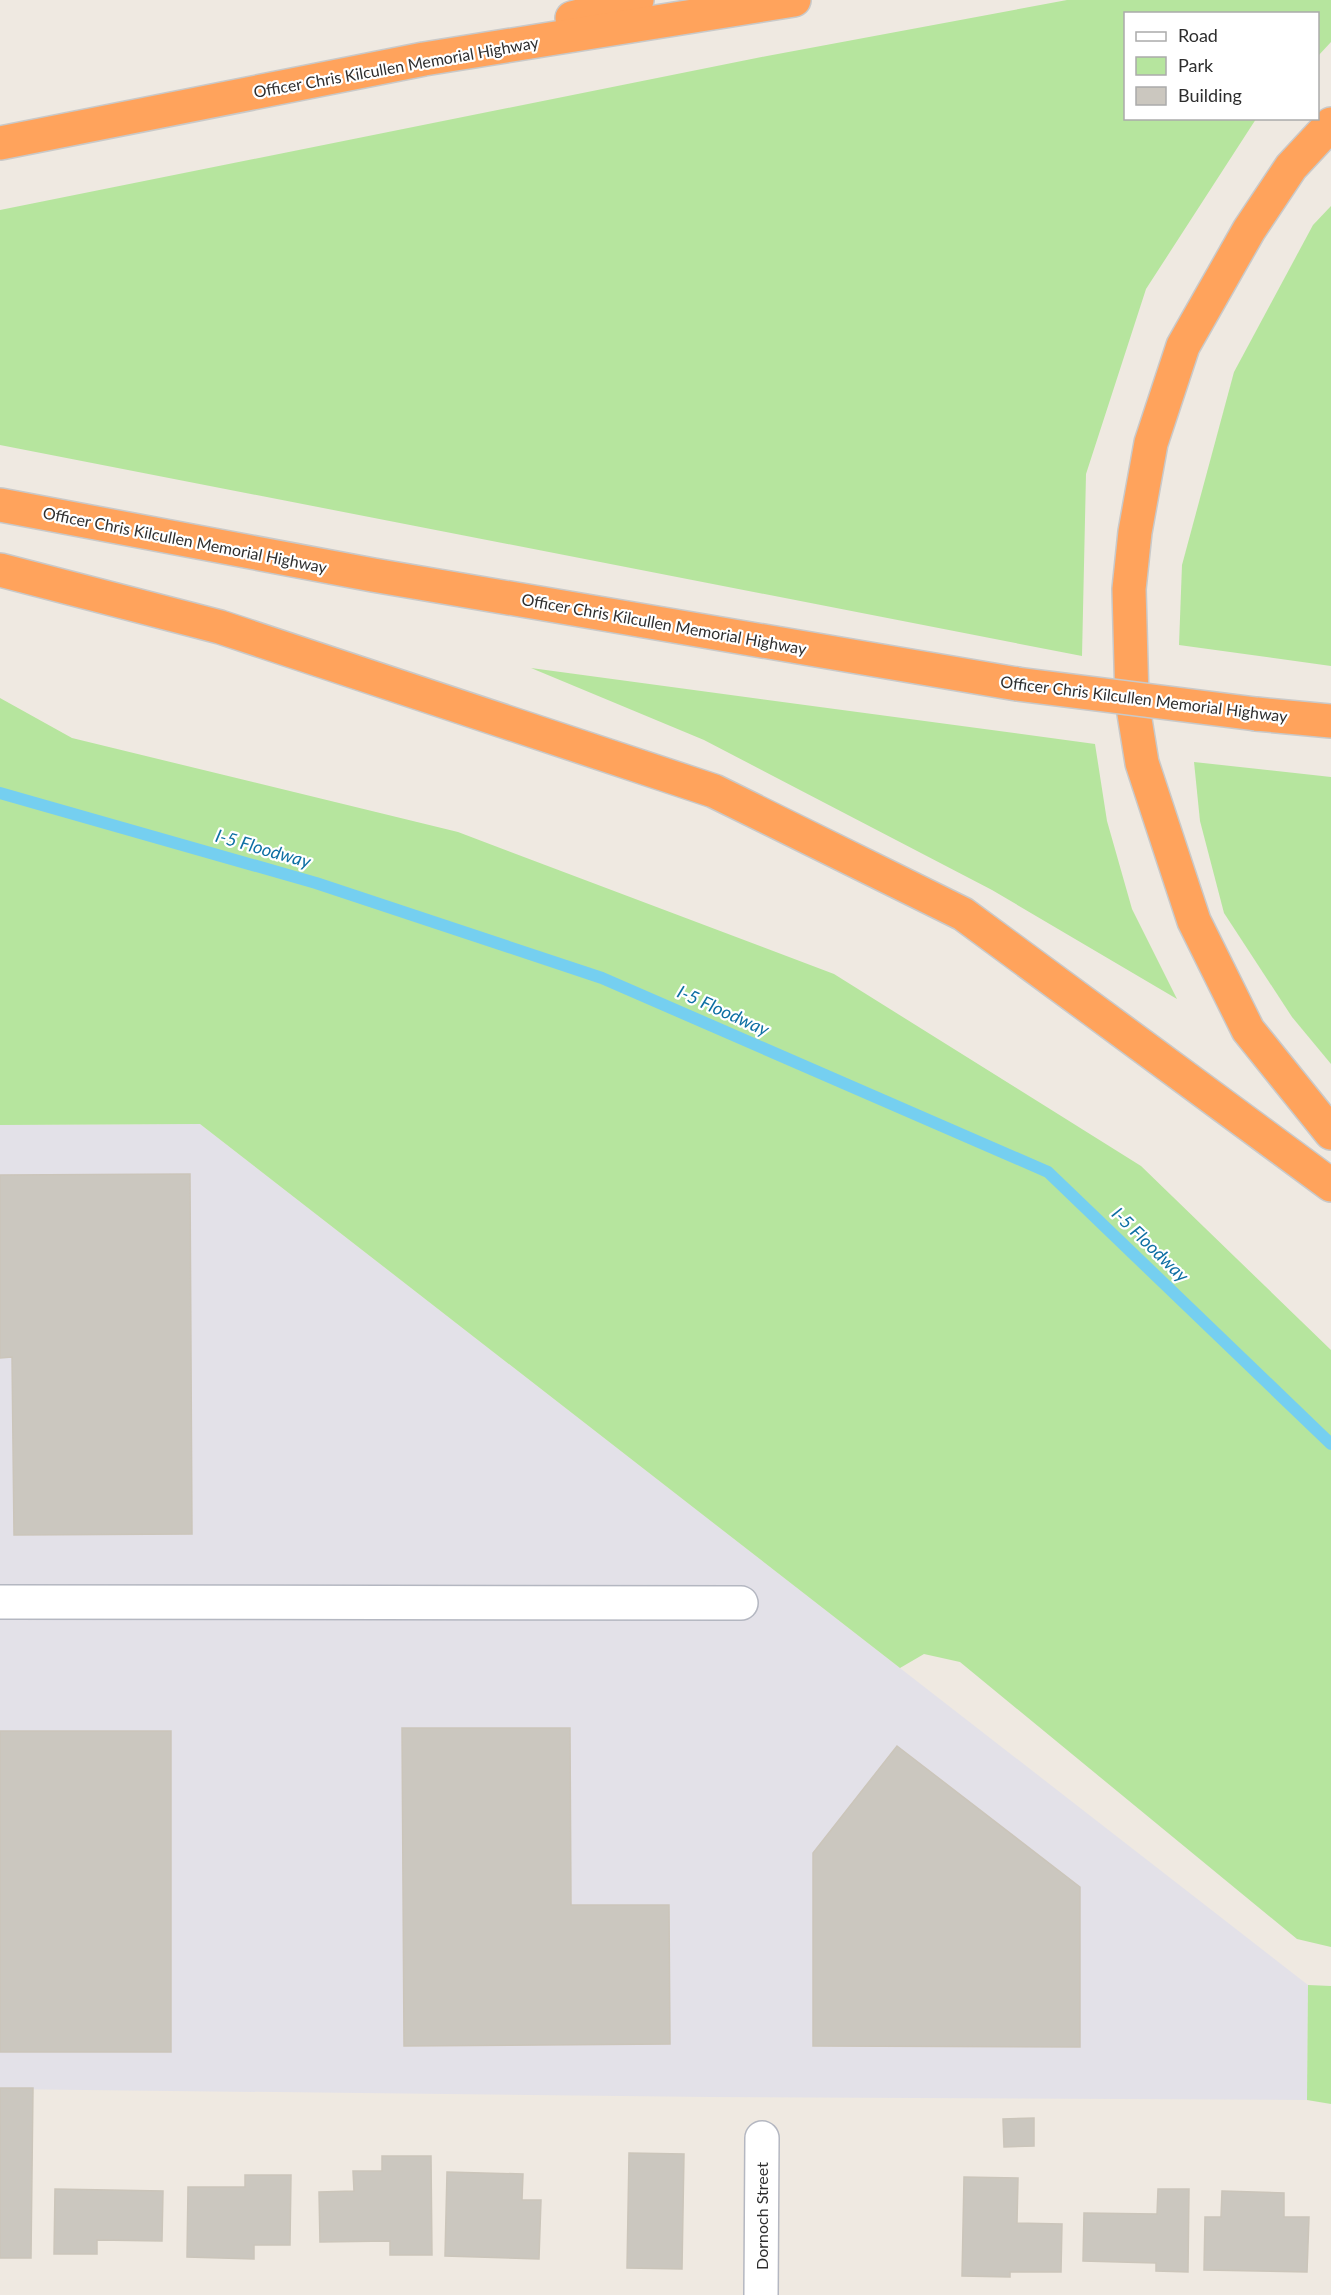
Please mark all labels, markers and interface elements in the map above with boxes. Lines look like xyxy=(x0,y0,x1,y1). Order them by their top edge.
legend xyxy=(1124,12,1319,120)
text: Road xyxy=(1178,24,1218,46)
street label: Officer Chris Kilcullen Memorial Highway xyxy=(252,32,541,101)
text: Park xyxy=(1178,54,1214,76)
text: Building xyxy=(1178,84,1242,106)
street label: Officer Chris Kilcullen Memorial Highway xyxy=(41,503,329,577)
street label: Officer Chris Kilcullen Memorial Highway xyxy=(520,589,809,658)
street label: Officer Chris Kilcullen Memorial Highway xyxy=(999,671,1289,726)
water label: I-5 Floodway xyxy=(213,824,314,872)
water label: I-5 Floodway xyxy=(674,980,773,1040)
water label: I-5 Floodway xyxy=(1108,1202,1194,1286)
street label: Dornoch Street xyxy=(752,2162,771,2270)

